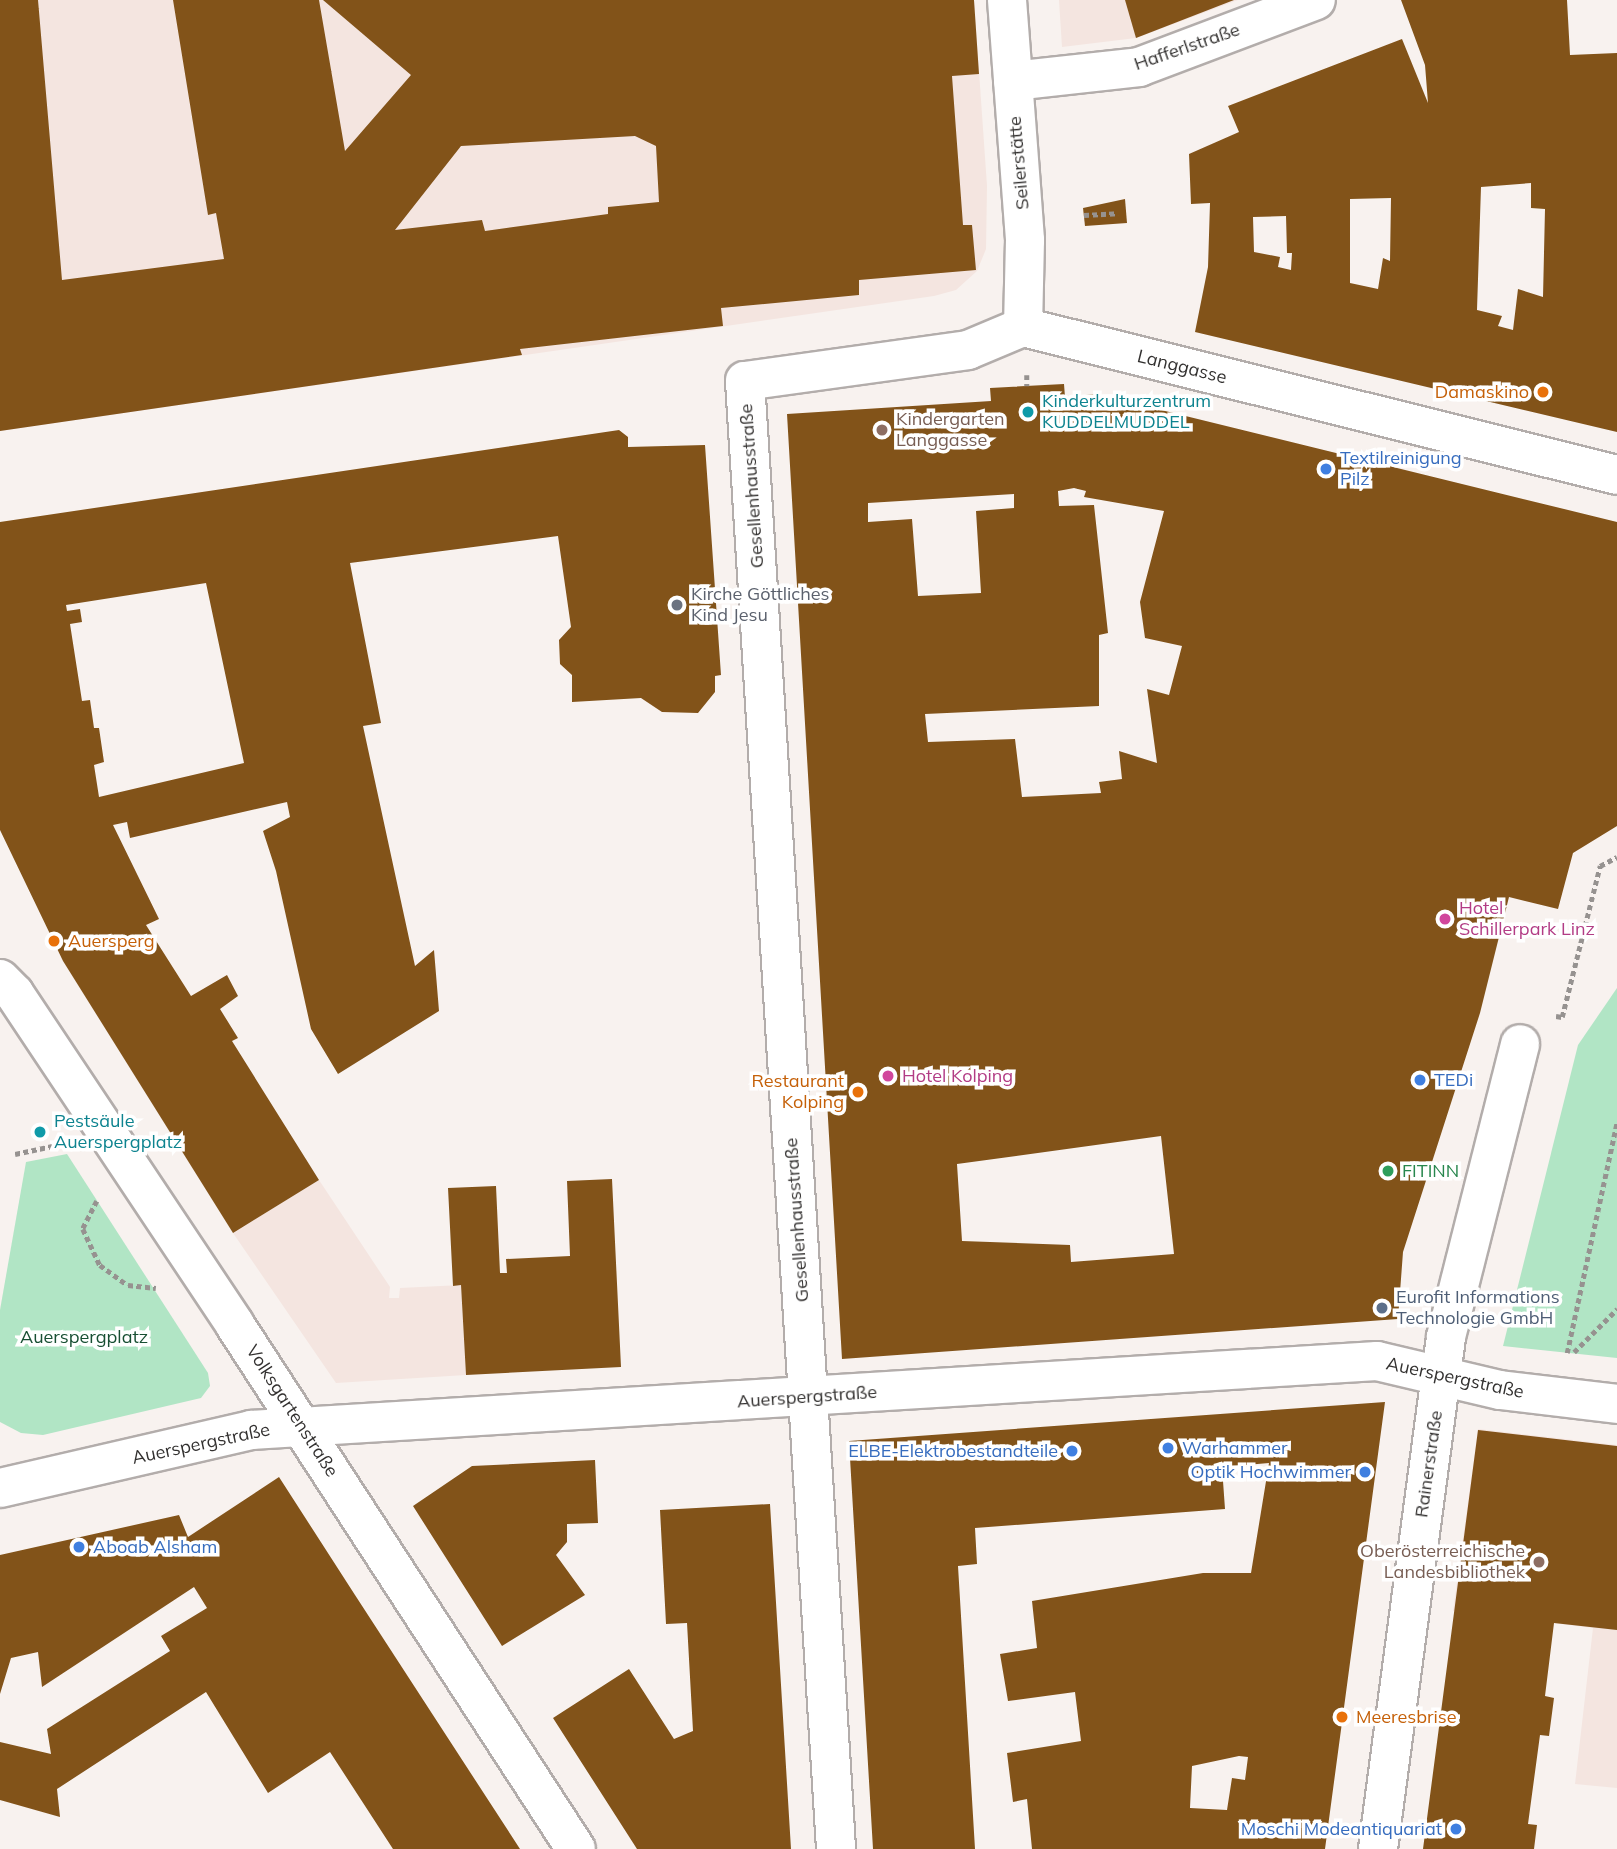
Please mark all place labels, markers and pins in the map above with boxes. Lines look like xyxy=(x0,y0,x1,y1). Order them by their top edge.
place label: Damaskino xyxy=(1435,381,1529,403)
marker: Damaskino xyxy=(1535,384,1551,400)
place label: Kinderkulturzentrum KUDDELMUDDEL xyxy=(1042,391,1211,434)
marker: Kinderkulturzentrum KUDDELMUDDEL xyxy=(1020,404,1036,420)
place label: Kindergarten Langgasse xyxy=(896,409,1004,452)
marker: Kindergarten Langgasse xyxy=(874,422,890,438)
place label: Textilreinigung Pilz xyxy=(1340,448,1462,490)
marker: Textilreinigung Pilz xyxy=(1318,461,1334,477)
place label: Kirche Göttliches Kind Jesu xyxy=(691,584,830,626)
marker: Kirche Göttliches Kind Jesu xyxy=(669,597,685,613)
place label: Hotel Schillerpark Linz xyxy=(1459,898,1595,940)
marker: Hotel Schillerpark Linz xyxy=(1437,911,1453,927)
place label: Auersperg xyxy=(68,930,155,952)
marker: Auersperg xyxy=(46,933,62,949)
place label: Hotel Kolping xyxy=(902,1065,1013,1087)
marker: Hotel Kolping xyxy=(880,1068,896,1084)
place label: TEDi xyxy=(1434,1069,1473,1091)
place label: Restaurant Kolping xyxy=(752,1071,844,1114)
marker: TEDi xyxy=(1412,1072,1428,1088)
marker: Restaurant Kolping xyxy=(850,1084,866,1100)
place label: Pestsäule Auerspergplatz xyxy=(54,1111,182,1154)
marker: Pestsäule Auerspergplatz xyxy=(32,1124,48,1140)
place label: FITINN xyxy=(1402,1160,1459,1182)
marker: FITINN xyxy=(1380,1163,1396,1179)
place label: Eurofit Informations Technologie GmbH xyxy=(1396,1287,1560,1330)
marker: Eurofit Informations Technologie GmbH xyxy=(1374,1300,1390,1316)
place label: Warhammer xyxy=(1182,1437,1288,1459)
place label: ELBE-Elektrobestandteile xyxy=(848,1440,1058,1462)
marker: Warhammer xyxy=(1160,1440,1176,1456)
marker: ELBE-Elektrobestandteile xyxy=(1064,1443,1080,1459)
place label: Optik Hochwimmer xyxy=(1191,1461,1351,1483)
marker: Optik Hochwimmer xyxy=(1357,1464,1373,1480)
place label: Aboab Alsham xyxy=(93,1536,217,1558)
marker: Aboab Alsham xyxy=(71,1539,87,1555)
place label: Oberösterreichische Landesbibliothek xyxy=(1360,1541,1525,1584)
marker: Oberösterreichische Landesbibliothek xyxy=(1531,1554,1547,1570)
place label: Meeresbrise xyxy=(1356,1706,1457,1728)
marker: Meeresbrise xyxy=(1334,1709,1350,1725)
place label: Moschi Modeantiquariat xyxy=(1241,1818,1442,1840)
marker: Moschi Modeantiquariat xyxy=(1448,1821,1464,1837)

